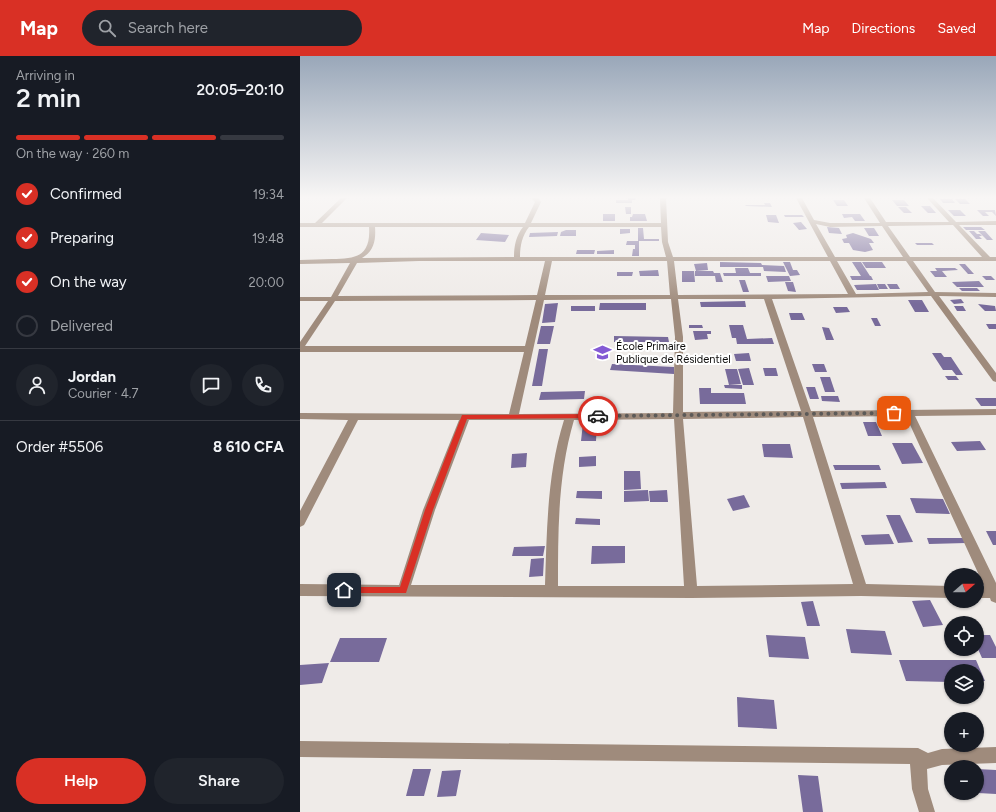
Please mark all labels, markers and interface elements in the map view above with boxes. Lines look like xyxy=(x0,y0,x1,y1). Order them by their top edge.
search box xyxy=(82,10,362,46)
text: Map xyxy=(20,17,58,40)
icon: search xyxy=(96,17,118,39)
text: Search here xyxy=(128,19,208,37)
text: Map xyxy=(802,20,830,37)
text: Directions xyxy=(852,20,915,37)
text: Saved xyxy=(937,20,976,37)
text: Arriving in xyxy=(16,68,75,83)
text: 20:05–20:10 xyxy=(197,81,284,99)
text: 2 min xyxy=(16,82,81,114)
text: On the way · 260 m xyxy=(16,146,129,161)
icon: check xyxy=(16,183,38,205)
text: Confirmed xyxy=(50,185,122,203)
text: 19:34 xyxy=(253,187,284,202)
icon: check xyxy=(16,227,38,249)
text: Preparing xyxy=(50,229,114,247)
text: 19:48 xyxy=(252,231,284,246)
icon: check xyxy=(16,271,38,293)
text: On the way xyxy=(50,273,127,291)
text: 20:00 xyxy=(248,275,284,290)
text: Delivered xyxy=(50,317,113,335)
place label: École Primaire Publique de Résidentiel xyxy=(616,340,731,366)
school or university icon: École Primaire Publique de Résidentiel xyxy=(593,342,613,362)
button: person xyxy=(16,364,58,406)
button: chat xyxy=(190,364,232,406)
button: phone xyxy=(242,364,284,406)
text: Jordan xyxy=(68,368,116,386)
text: Courier · 4.7 xyxy=(68,386,139,401)
courier xyxy=(578,396,618,436)
pin xyxy=(877,396,911,430)
icon: bag xyxy=(883,402,905,424)
icon: car xyxy=(587,405,609,427)
text: Order #5506 xyxy=(16,438,103,456)
text: 8 610 CFA xyxy=(213,438,284,456)
north arrow xyxy=(944,568,984,608)
map controls xyxy=(944,568,984,800)
pin xyxy=(327,573,361,607)
icon: home xyxy=(333,579,355,601)
button: locate xyxy=(944,616,984,656)
button: layers xyxy=(944,664,984,704)
button: + xyxy=(944,712,984,752)
button: Help xyxy=(16,758,146,804)
button: Share xyxy=(154,758,284,804)
button: − xyxy=(944,760,984,800)

